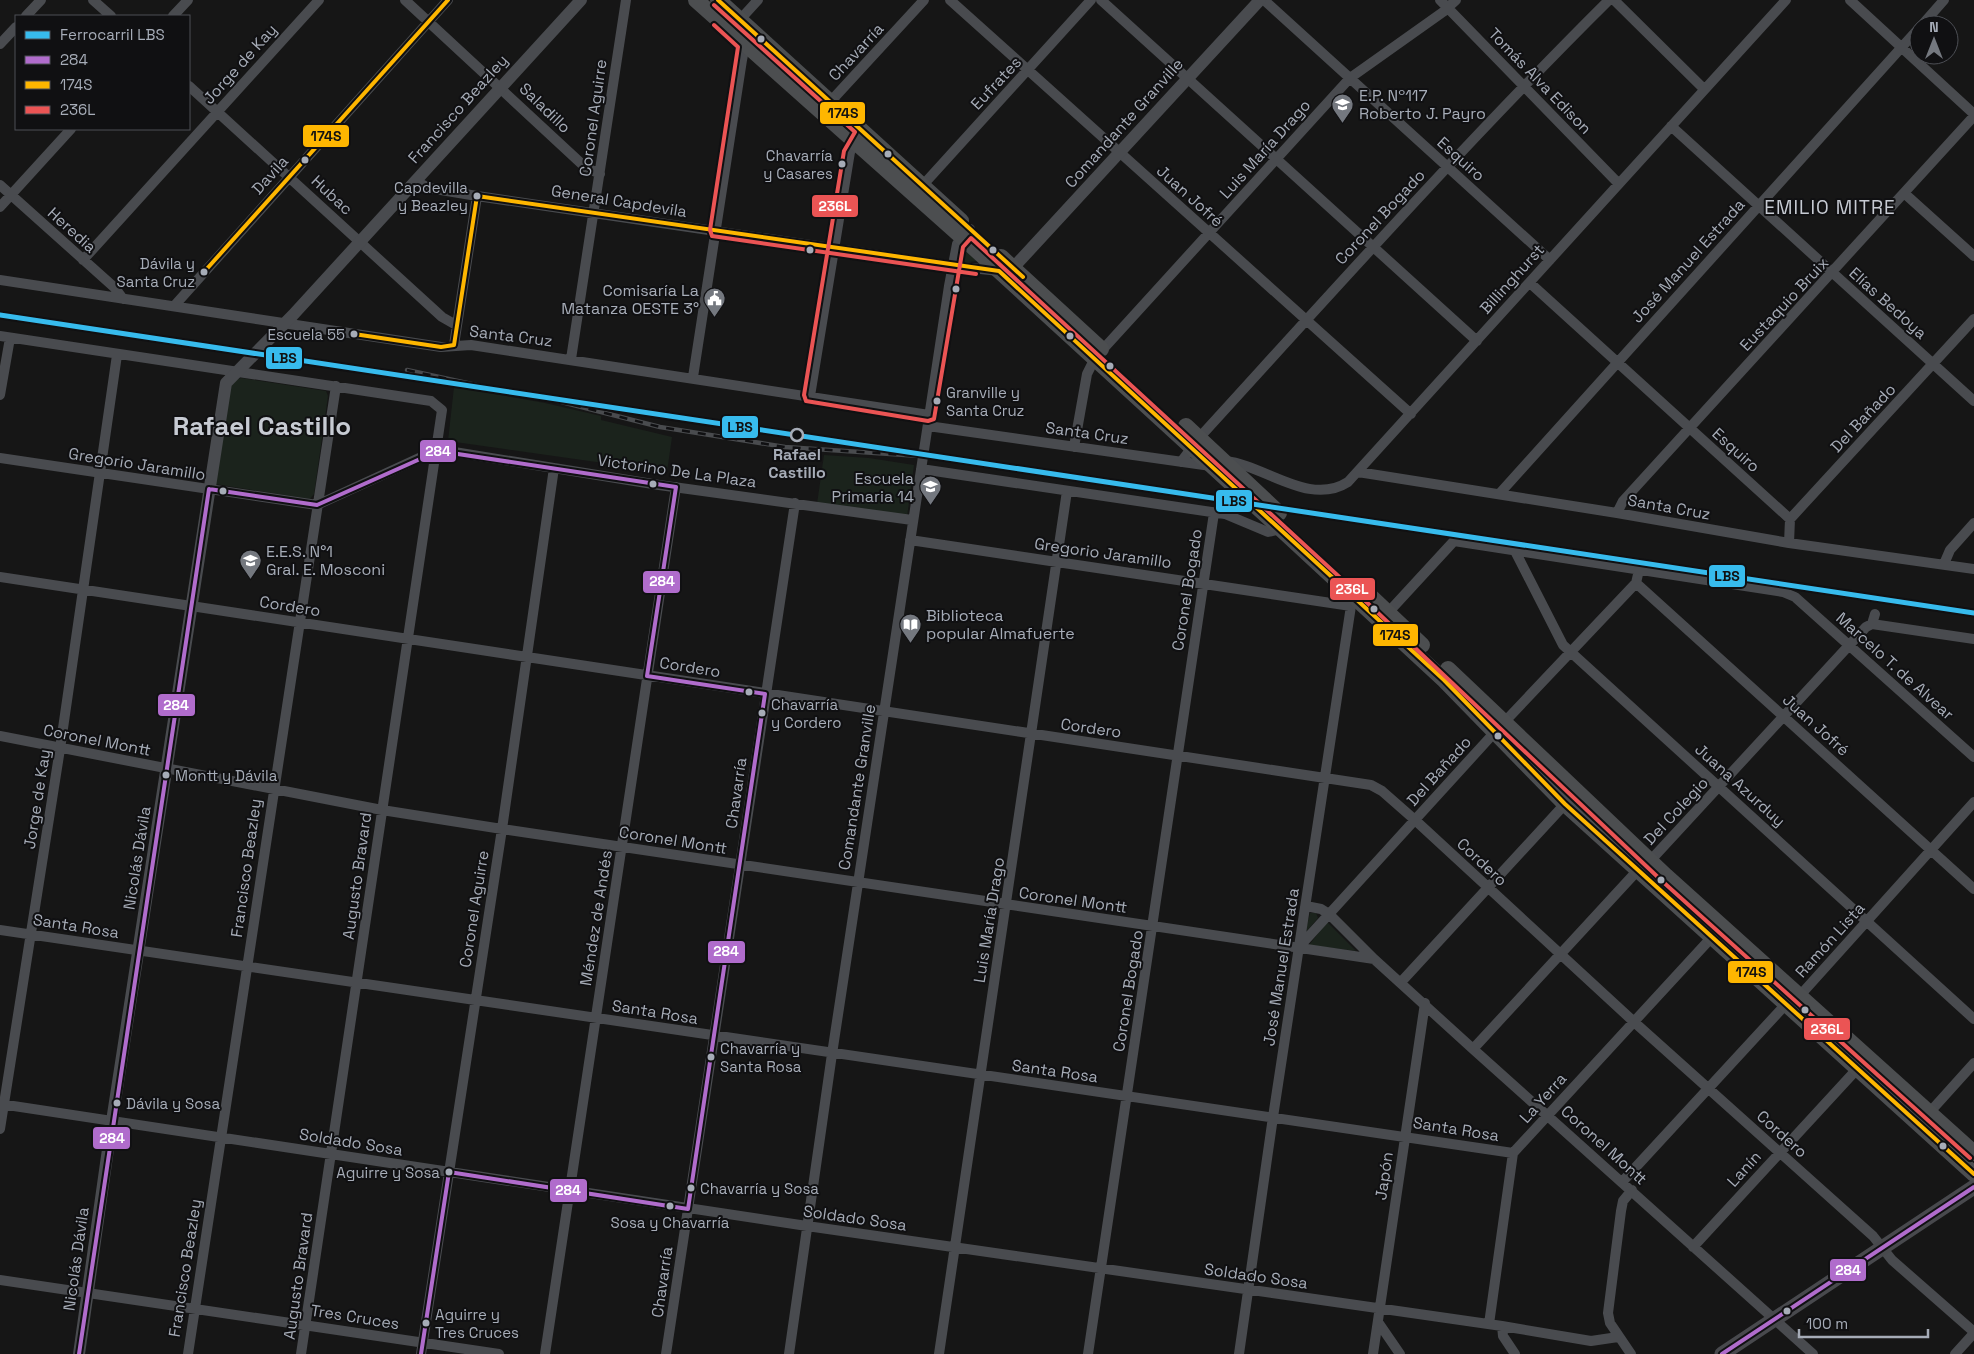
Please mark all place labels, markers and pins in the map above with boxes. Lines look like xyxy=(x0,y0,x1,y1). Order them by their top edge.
unlabelled marker xyxy=(756,34,766,44)
place label: E.P. Nº117 Roberto J. Payro xyxy=(1359,85,1486,124)
school or university icon: E.P. Nº117 Roberto J. Payro xyxy=(1331,92,1355,123)
place label: Chavarría y Casares xyxy=(763,146,833,183)
unlabelled marker xyxy=(883,149,893,159)
unlabelled marker xyxy=(300,155,310,165)
marker: Chavarría y Casares xyxy=(837,159,847,169)
place label: Capdevilla y Beazley xyxy=(394,178,468,215)
marker: Capdevilla y Beazley xyxy=(472,191,482,201)
unlabelled marker xyxy=(805,245,815,255)
unlabelled marker xyxy=(988,245,998,255)
place label: Dávila y Santa Cruz xyxy=(117,254,195,291)
marker: Dávila y Santa Cruz xyxy=(199,267,209,277)
place label: Comisaría La Matanza OESTE 3° xyxy=(561,280,699,319)
unlabelled marker xyxy=(951,284,961,294)
public building icon: Comisaría La Matanza OESTE 3° xyxy=(703,287,727,318)
place label: Escuela 55 xyxy=(267,325,345,344)
marker: Escuela 55 xyxy=(349,329,359,339)
unlabelled marker xyxy=(1065,331,1075,341)
unlabelled marker xyxy=(1105,361,1115,371)
place label: Granville y Santa Cruz xyxy=(946,383,1024,420)
marker: Granville y Santa Cruz xyxy=(932,396,942,406)
marker: Rafael Castillo xyxy=(790,428,804,442)
place label: Rafael Castillo xyxy=(768,444,826,483)
place label: Escuela Primaria 14 xyxy=(832,468,914,507)
school or university icon: Escuela Primaria 14 xyxy=(918,475,942,506)
unlabelled marker xyxy=(648,479,658,489)
unlabelled marker xyxy=(218,486,228,496)
place label: E.E.S. N°1 Gral. E. Mosconi xyxy=(266,541,385,580)
school or university icon: E.E.S. N°1 Gral. E. Mosconi xyxy=(238,548,262,579)
unlabelled marker xyxy=(1369,604,1379,614)
place label: Biblioteca popular Almafuerte xyxy=(926,605,1075,644)
library icon: Biblioteca popular Almafuerte xyxy=(898,612,922,643)
unlabelled marker xyxy=(744,687,754,697)
place label: Chavarría y Cordero xyxy=(771,695,842,732)
marker: Chavarría y Cordero xyxy=(757,708,767,718)
unlabelled marker xyxy=(1493,731,1503,741)
place label: Montt y Dávila xyxy=(175,766,278,785)
marker: Montt y Dávila xyxy=(161,770,171,780)
unlabelled marker xyxy=(1656,875,1666,885)
unlabelled marker xyxy=(1800,1005,1810,1015)
place label: Chavarría y Santa Rosa xyxy=(720,1039,802,1076)
marker: Chavarría y Santa Rosa xyxy=(706,1052,716,1062)
place label: Dávila y Sosa xyxy=(126,1094,220,1113)
marker: Dávila y Sosa xyxy=(112,1098,122,1108)
unlabelled marker xyxy=(1938,1141,1948,1151)
place label: Aguirre y Sosa xyxy=(336,1163,440,1182)
marker: Aguirre y Sosa xyxy=(444,1167,454,1177)
place label: Chavarría y Sosa xyxy=(700,1179,819,1198)
marker: Chavarría y Sosa xyxy=(686,1183,696,1193)
marker: Sosa y Chavarría xyxy=(665,1201,675,1211)
place label: Sosa y Chavarría xyxy=(611,1213,730,1232)
place label: Aguirre y Tres Cruces xyxy=(435,1305,519,1342)
unlabelled marker xyxy=(1782,1306,1792,1316)
marker: Aguirre y Tres Cruces xyxy=(421,1318,431,1328)

